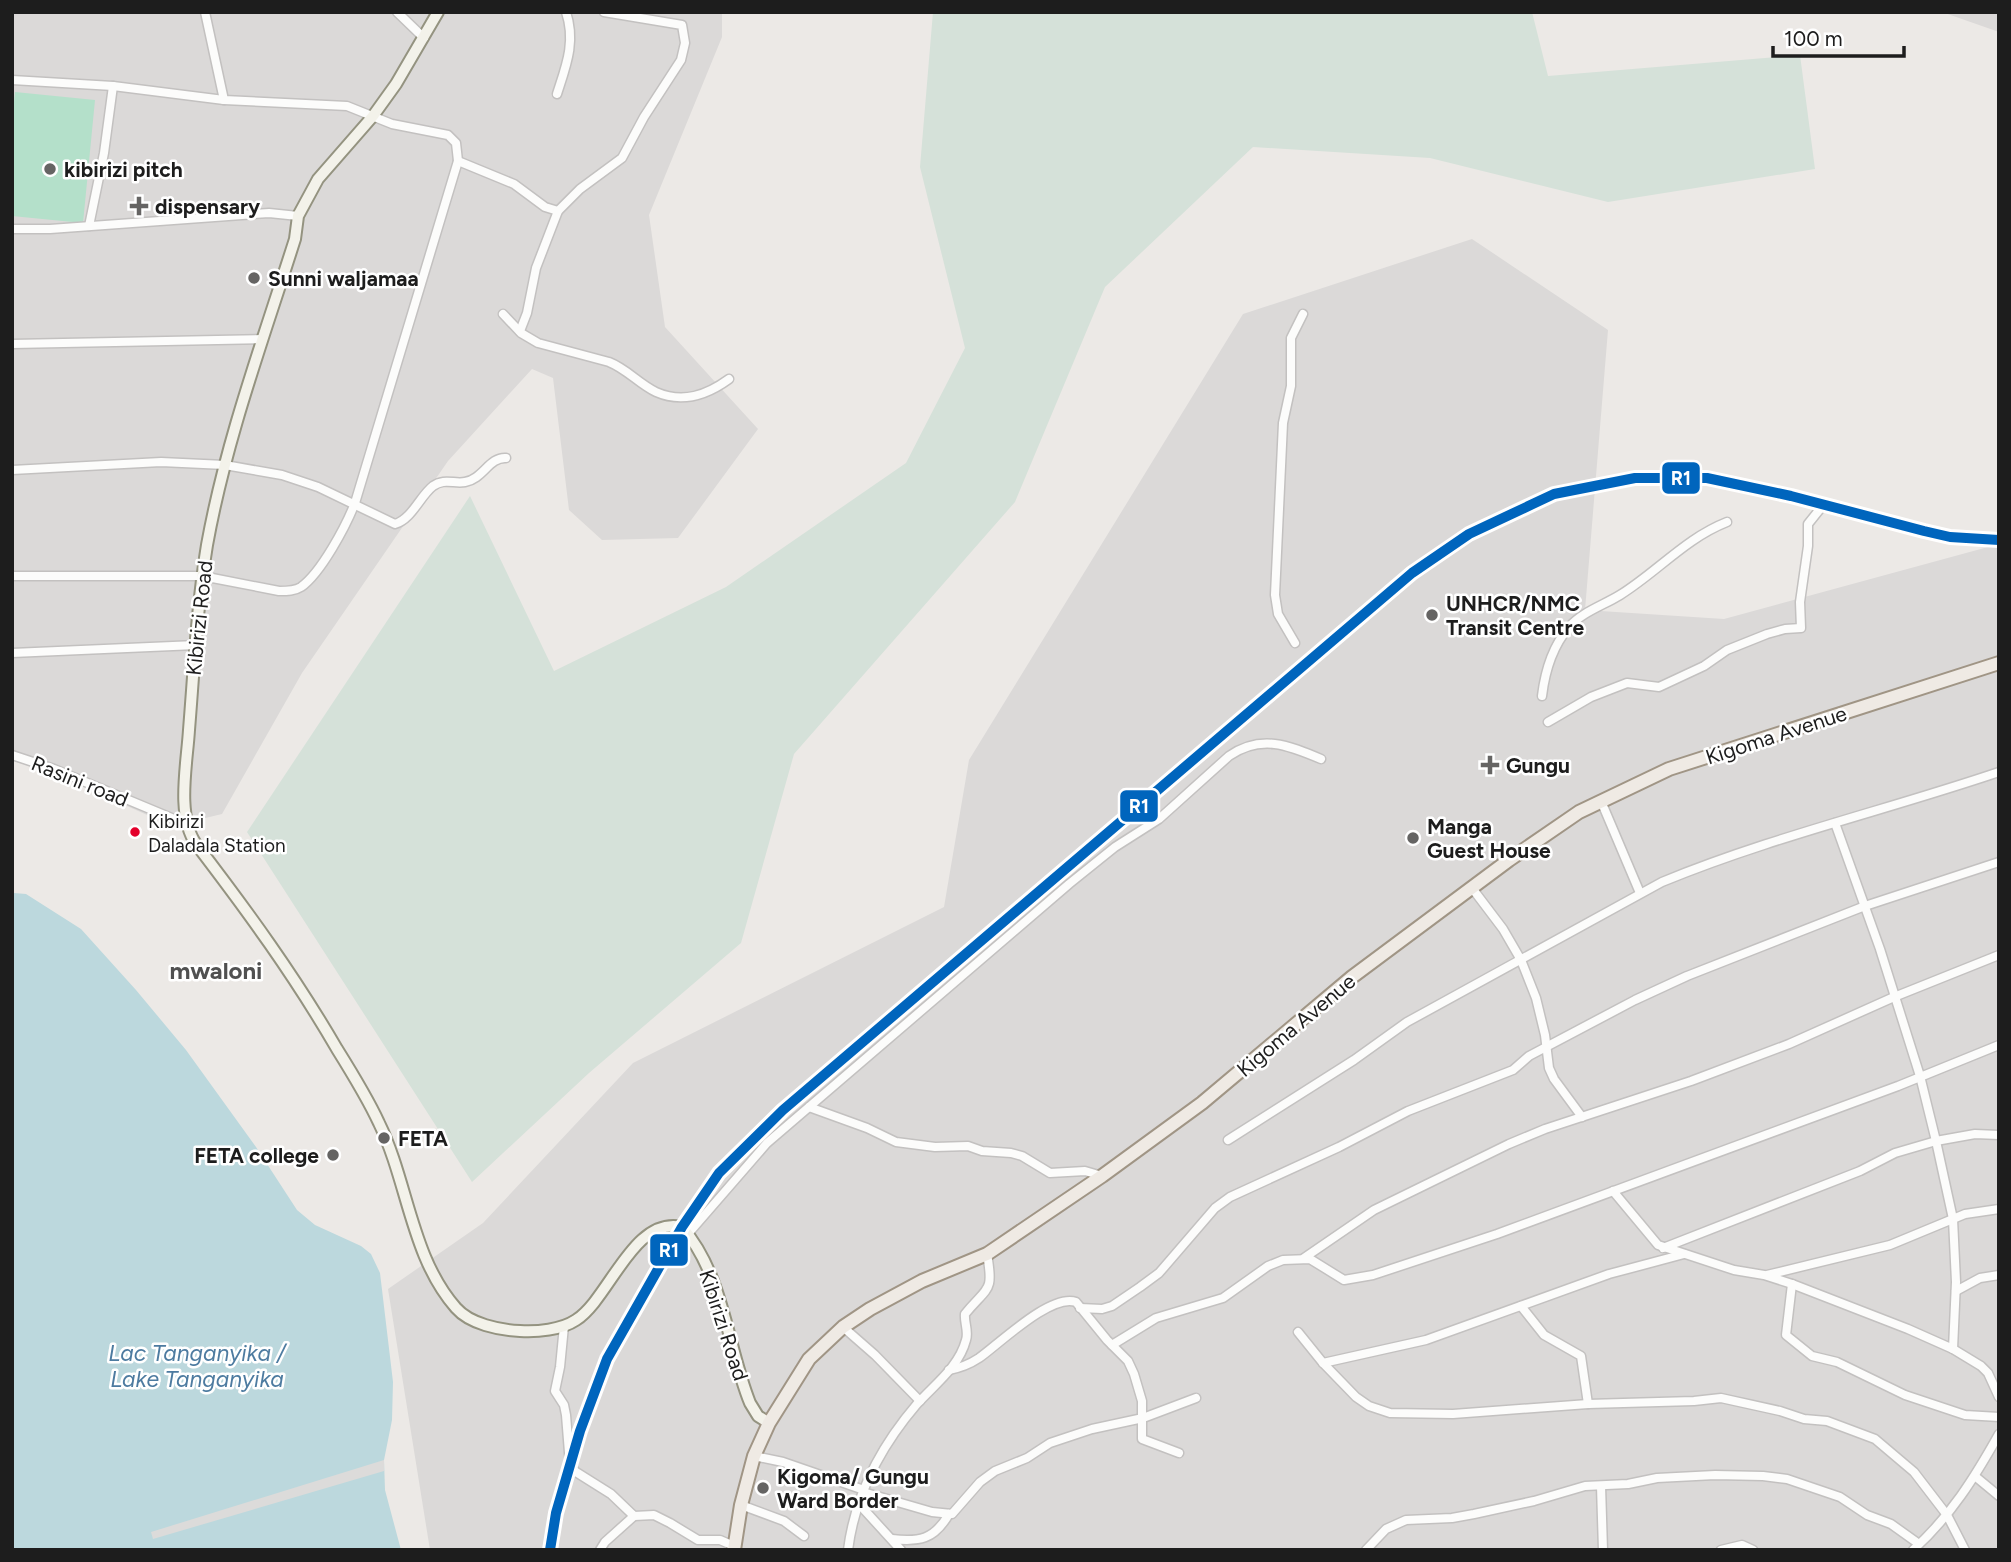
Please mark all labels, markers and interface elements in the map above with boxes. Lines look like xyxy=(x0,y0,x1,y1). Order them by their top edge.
scale bar xyxy=(1773,14,1904,58)
text: 100 m xyxy=(1784,26,1843,51)
place label: kibirizi pitch xyxy=(64,157,183,182)
marker: kibirizi pitch xyxy=(42,161,58,177)
place label: dispensary xyxy=(155,194,261,219)
marker: dispensary xyxy=(129,196,149,216)
place label: Sunni waljamaa xyxy=(268,266,419,291)
marker: Sunni waljamaa xyxy=(246,270,262,286)
line badge: R1 xyxy=(1661,461,1701,495)
text: R1 xyxy=(1671,467,1691,490)
street label: Kibirizi Road xyxy=(181,559,217,677)
place label: UNHCR/NMC Transit Centre xyxy=(1446,591,1584,640)
marker: UNHCR/NMC Transit Centre xyxy=(1424,607,1440,623)
street label: Kigoma Avenue xyxy=(1702,700,1850,770)
street label: Rasini road xyxy=(28,750,132,812)
place label: Gungu xyxy=(1506,753,1570,778)
marker: Gungu xyxy=(1480,755,1500,775)
line badge: R1 xyxy=(1119,789,1159,823)
text: R1 xyxy=(1129,795,1149,818)
place label: Kibirizi Daladala Station xyxy=(148,810,286,857)
place label: Manga Guest House xyxy=(1427,814,1551,863)
marker: Kibirizi Daladala Station xyxy=(128,825,142,839)
marker: Manga Guest House xyxy=(1405,830,1421,846)
district label: mwaloni xyxy=(170,956,262,985)
street label: Kigoma Avenue xyxy=(1232,968,1360,1082)
place label: FETA xyxy=(398,1126,448,1151)
marker: FETA xyxy=(376,1130,392,1146)
place label: FETA college xyxy=(194,1143,319,1168)
marker: FETA college xyxy=(325,1147,341,1163)
line badge: R1 xyxy=(649,1233,689,1267)
text: R1 xyxy=(659,1239,679,1262)
street label: Kibirizi Road xyxy=(694,1266,754,1384)
water label: Lac Tanganyika / Lake Tanganyika xyxy=(108,1339,288,1393)
place label: Kigoma/ Gungu Ward Border xyxy=(777,1464,929,1513)
marker: Kigoma/ Gungu Ward Border xyxy=(755,1480,771,1496)

